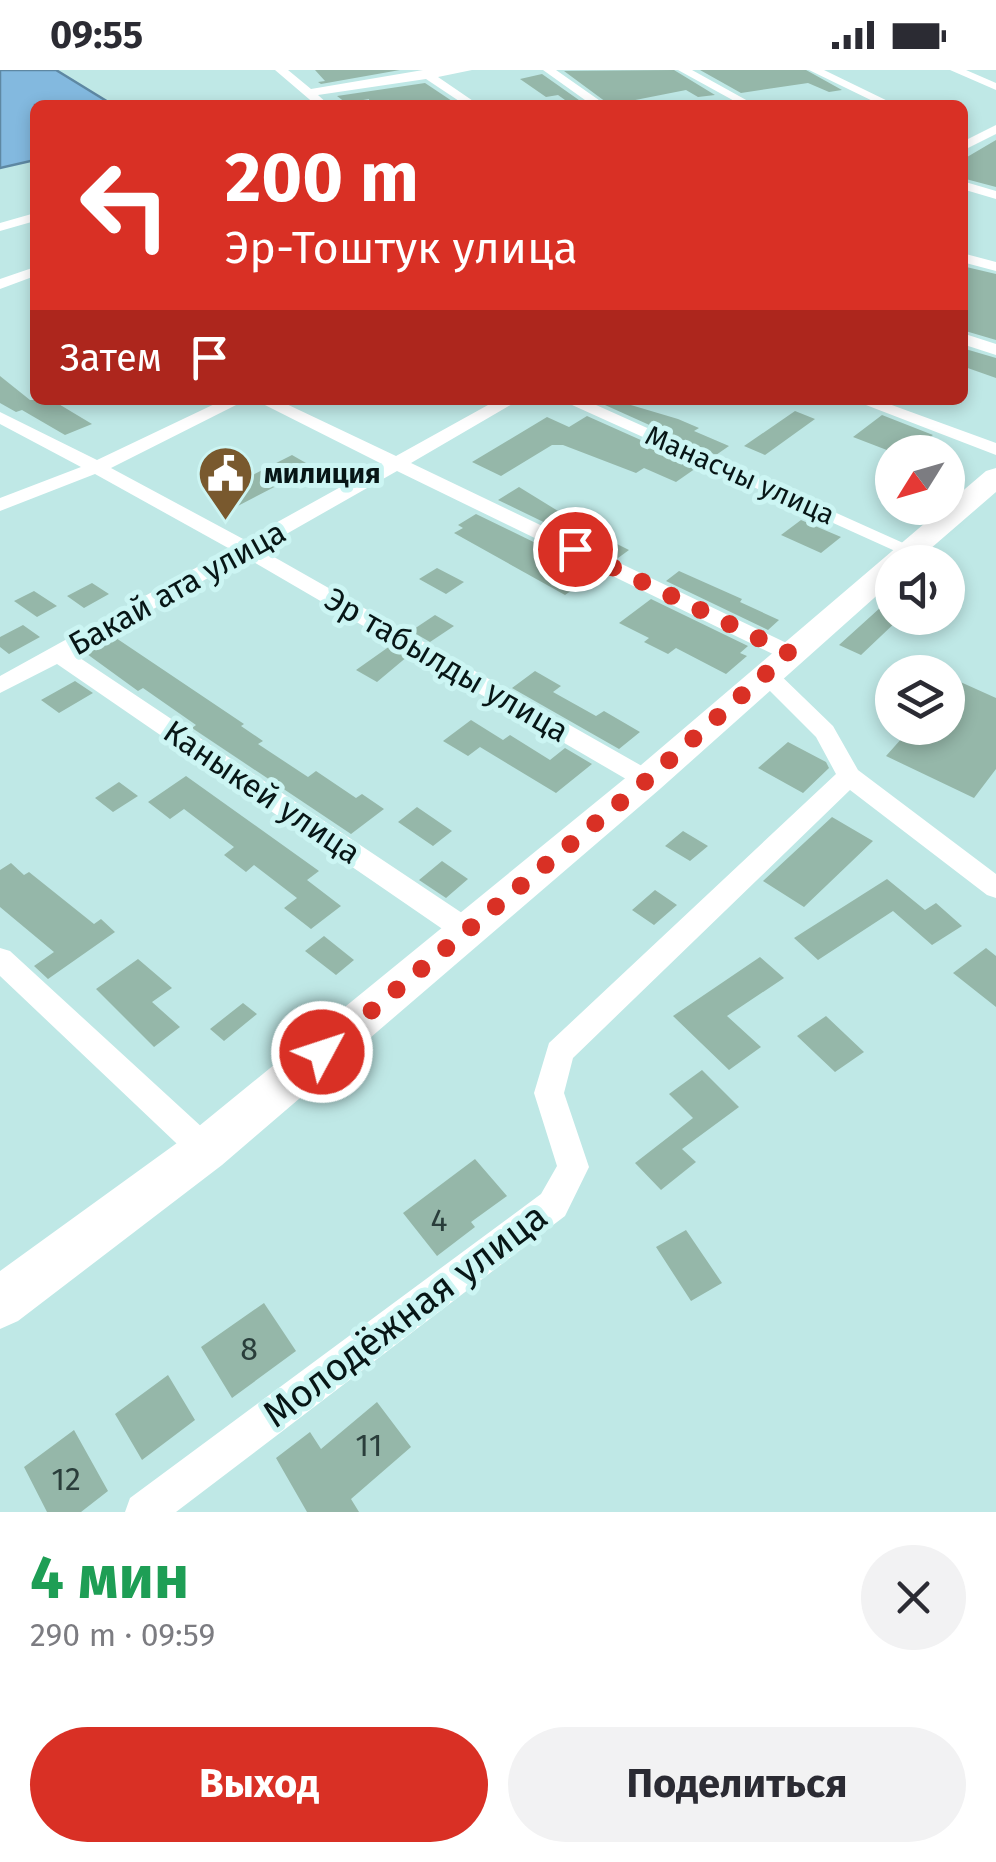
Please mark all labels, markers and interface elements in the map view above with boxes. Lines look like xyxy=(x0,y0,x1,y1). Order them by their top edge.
text: 09:55 xyxy=(50,12,143,58)
text: 200 m xyxy=(225,136,419,220)
icon: left xyxy=(60,140,190,270)
text: Эр-Тоштук улица xyxy=(225,221,578,275)
icon: arrive xyxy=(182,330,237,385)
text: Затем xyxy=(60,335,162,381)
street label: Манасчы улица xyxy=(640,419,840,531)
north arrow xyxy=(875,435,965,525)
map controls xyxy=(875,435,965,745)
public building icon: милиция xyxy=(195,443,255,522)
place label: милиция xyxy=(264,457,381,490)
pin xyxy=(533,507,618,592)
street label: Бакай ата улица xyxy=(62,513,292,663)
icon: arrive xyxy=(548,522,603,577)
button: sound xyxy=(875,545,965,635)
street label: Эр табылды улица xyxy=(319,580,575,750)
button: layers xyxy=(875,655,965,745)
street label: Каныкей улица xyxy=(156,712,368,872)
position arrow xyxy=(270,1000,374,1104)
street label: Молодёжная улица xyxy=(254,1193,556,1437)
house number: 4 xyxy=(430,1201,448,1239)
house number: 8 xyxy=(240,1330,258,1368)
house number: 11 xyxy=(355,1426,383,1464)
house number: 12 xyxy=(51,1460,81,1498)
text: 4 мин xyxy=(30,1542,189,1614)
button: close xyxy=(861,1545,966,1650)
text: 290 m · 09:59 xyxy=(30,1616,215,1654)
button: Выход xyxy=(30,1727,488,1842)
button: Поделиться xyxy=(508,1727,966,1842)

